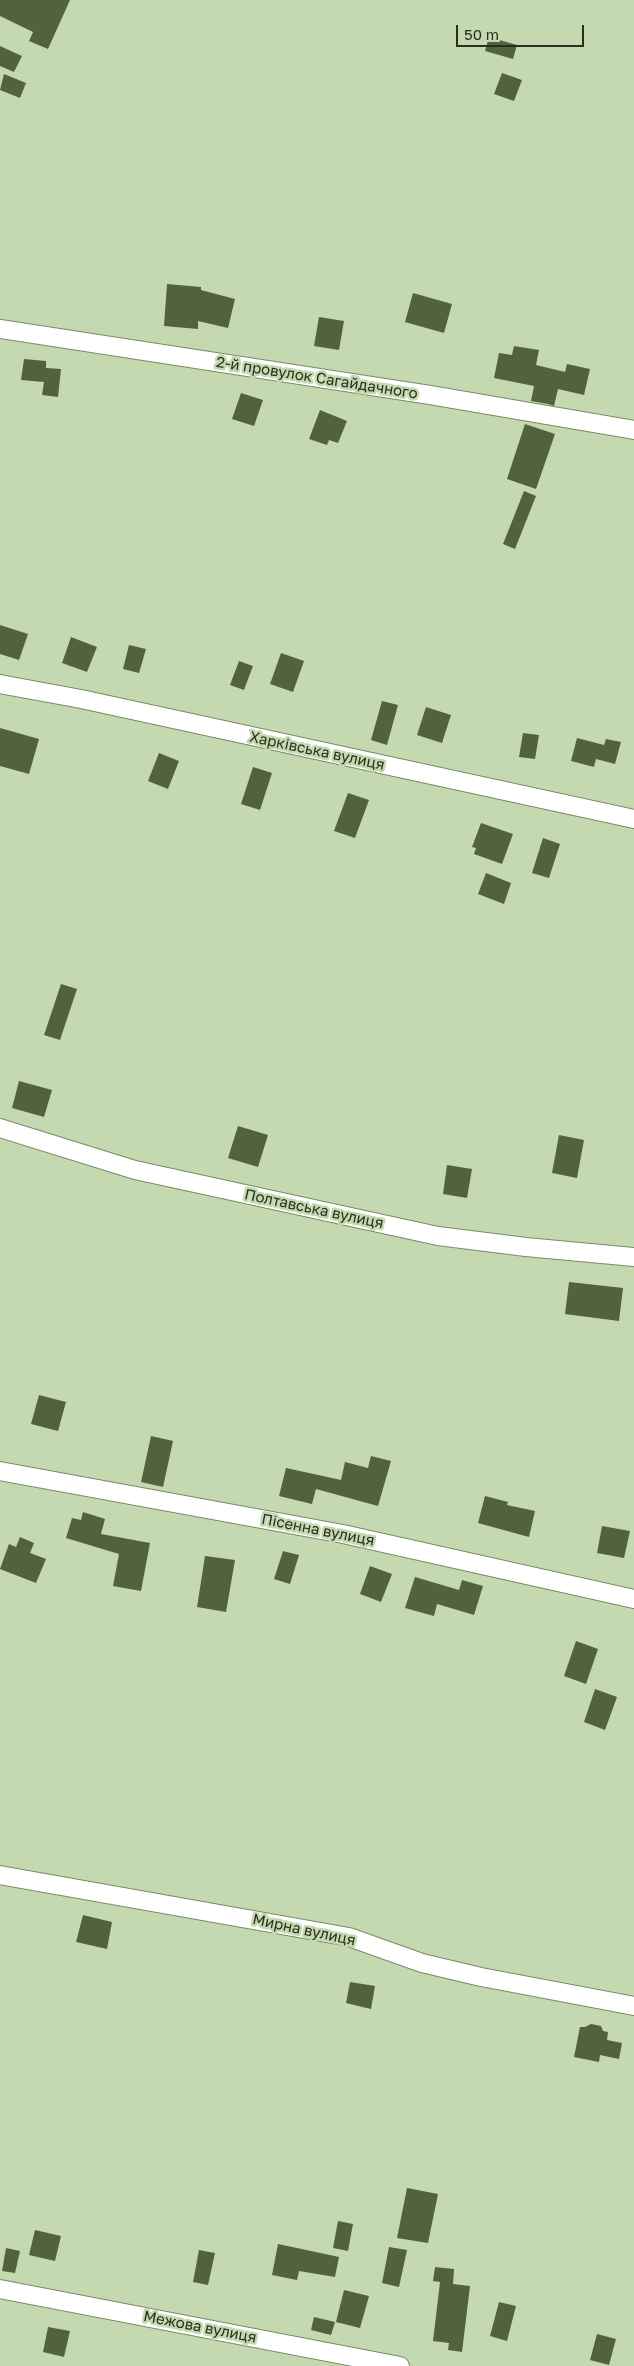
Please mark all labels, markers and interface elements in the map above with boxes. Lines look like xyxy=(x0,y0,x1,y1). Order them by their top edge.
scale bar xyxy=(459,15,586,47)
text: 50 m xyxy=(464,25,499,43)
street label: 2-й провулок Сагайдачного xyxy=(215,353,419,403)
street label: Харківська вулиця xyxy=(248,728,386,774)
street label: Полтавська вулиця xyxy=(243,1185,385,1233)
street label: Пісенна вулиця xyxy=(260,1510,376,1550)
street label: Мирна вулиця xyxy=(251,1910,357,1950)
street label: Межова вулиця xyxy=(142,2307,258,2347)

